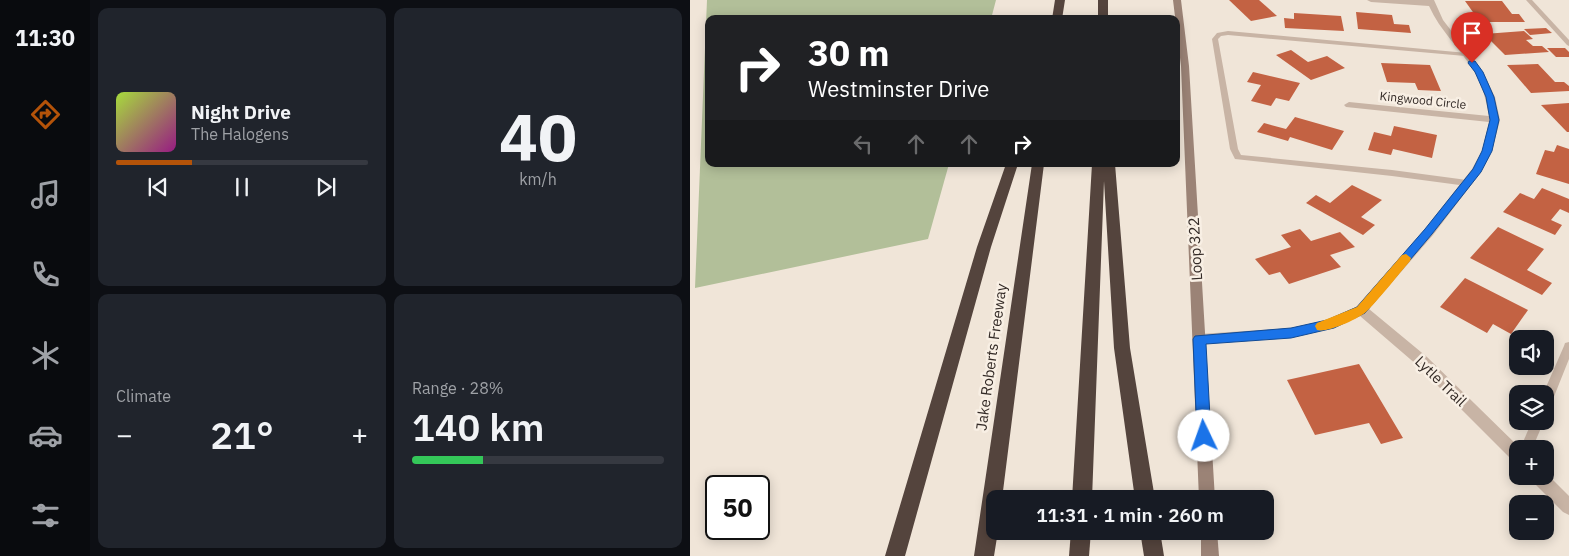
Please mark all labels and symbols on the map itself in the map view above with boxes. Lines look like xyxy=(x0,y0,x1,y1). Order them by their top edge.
pin xyxy=(1451,12,1493,63)
street label: Kingwood Circle xyxy=(1379,88,1467,112)
street label: Loop 322 xyxy=(1184,217,1206,281)
street label: Jake Roberts Freeway xyxy=(971,282,1011,432)
street label: Lytle Trail xyxy=(1411,352,1471,410)
position arrow xyxy=(1177,409,1229,461)
speed limit sign: 50 xyxy=(705,475,770,540)

